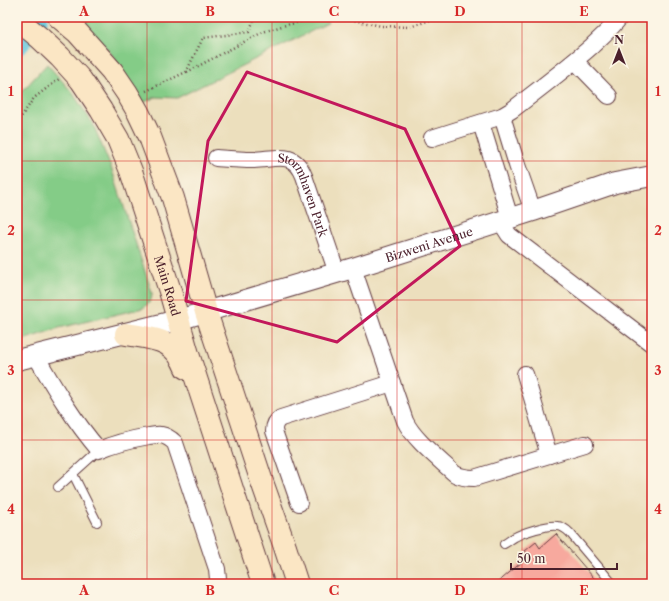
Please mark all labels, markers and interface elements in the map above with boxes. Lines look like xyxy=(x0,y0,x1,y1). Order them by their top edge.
text: A xyxy=(78,3,90,19)
text: B xyxy=(205,3,215,19)
text: C xyxy=(329,3,339,19)
text: D xyxy=(454,3,466,19)
text: E xyxy=(579,3,589,19)
north arrow xyxy=(599,30,639,70)
text: N xyxy=(614,33,624,47)
text: 1 xyxy=(8,83,14,99)
text: 1 xyxy=(655,83,661,99)
street label: Stormhaven Park xyxy=(277,150,332,240)
text: 2 xyxy=(7,222,15,238)
text: 2 xyxy=(654,222,662,238)
street label: Bizweni Avenue xyxy=(383,223,475,265)
street label: Main Road xyxy=(151,253,184,318)
text: 3 xyxy=(7,362,15,378)
text: 3 xyxy=(654,362,662,378)
text: 4 xyxy=(7,501,15,517)
text: 4 xyxy=(654,501,662,517)
scale bar xyxy=(511,545,617,571)
text: 50 m xyxy=(517,551,546,566)
text: A xyxy=(78,582,90,598)
text: B xyxy=(205,582,215,598)
text: C xyxy=(329,582,339,598)
text: D xyxy=(454,582,466,598)
text: E xyxy=(579,582,589,598)

